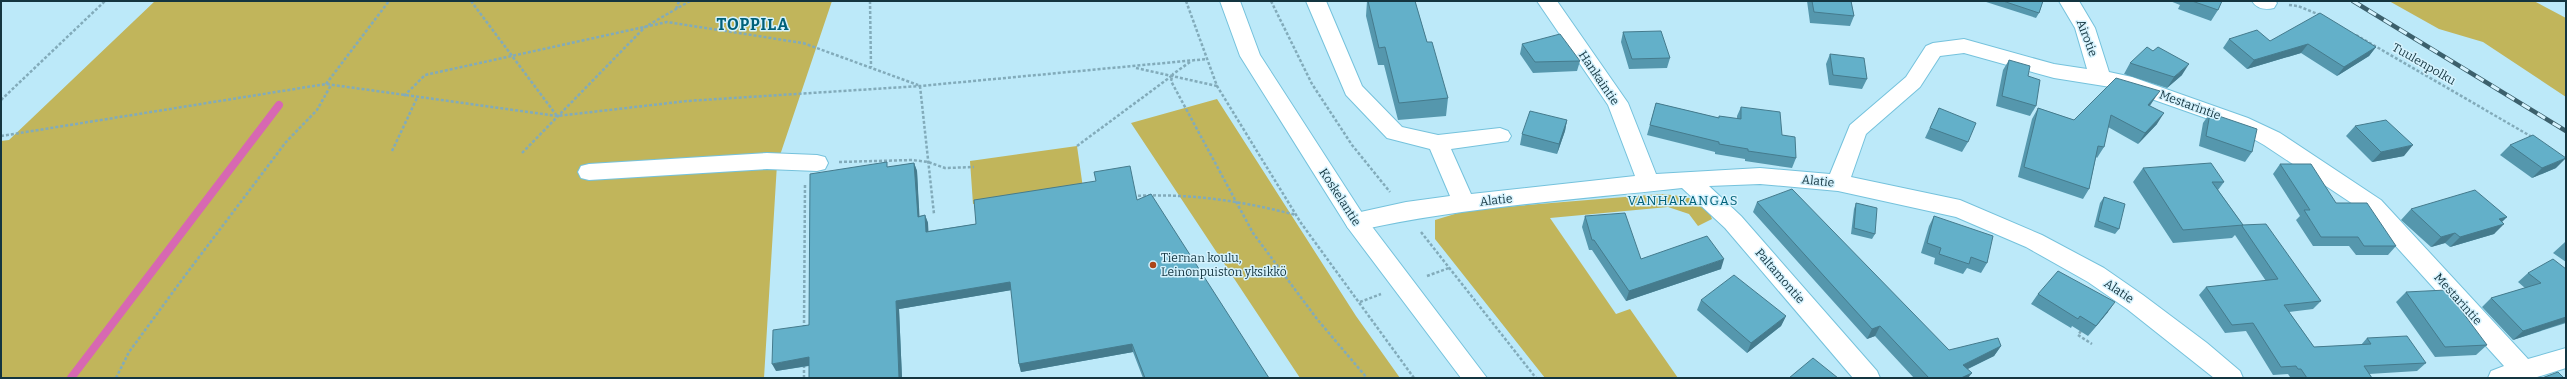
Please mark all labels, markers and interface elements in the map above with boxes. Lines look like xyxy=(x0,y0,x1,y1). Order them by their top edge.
district label: TOPPILA xyxy=(716,15,790,34)
street label: Airotie xyxy=(2074,18,2100,58)
street label: Tuulenpolku xyxy=(2390,40,2459,88)
street label: Hankaintie xyxy=(1576,48,1622,108)
street label: Mestarintie xyxy=(2157,87,2223,123)
street label: Koskelantie xyxy=(1316,166,1364,228)
street label: Alatie xyxy=(1801,172,1835,190)
street label: Alatie xyxy=(1479,191,1513,209)
district label: VANHAKANGAS xyxy=(1627,193,1739,208)
street label: Paltamontie xyxy=(1752,246,1808,306)
place label: Tiernan koulu, Leinonpuiston yksikkö xyxy=(1161,251,1287,279)
marker: Tiernan koulu, Leinonpuiston yksikkö xyxy=(1148,260,1158,270)
street label: Mestarintie xyxy=(2431,270,2485,328)
street label: Alatie xyxy=(2102,276,2136,306)

